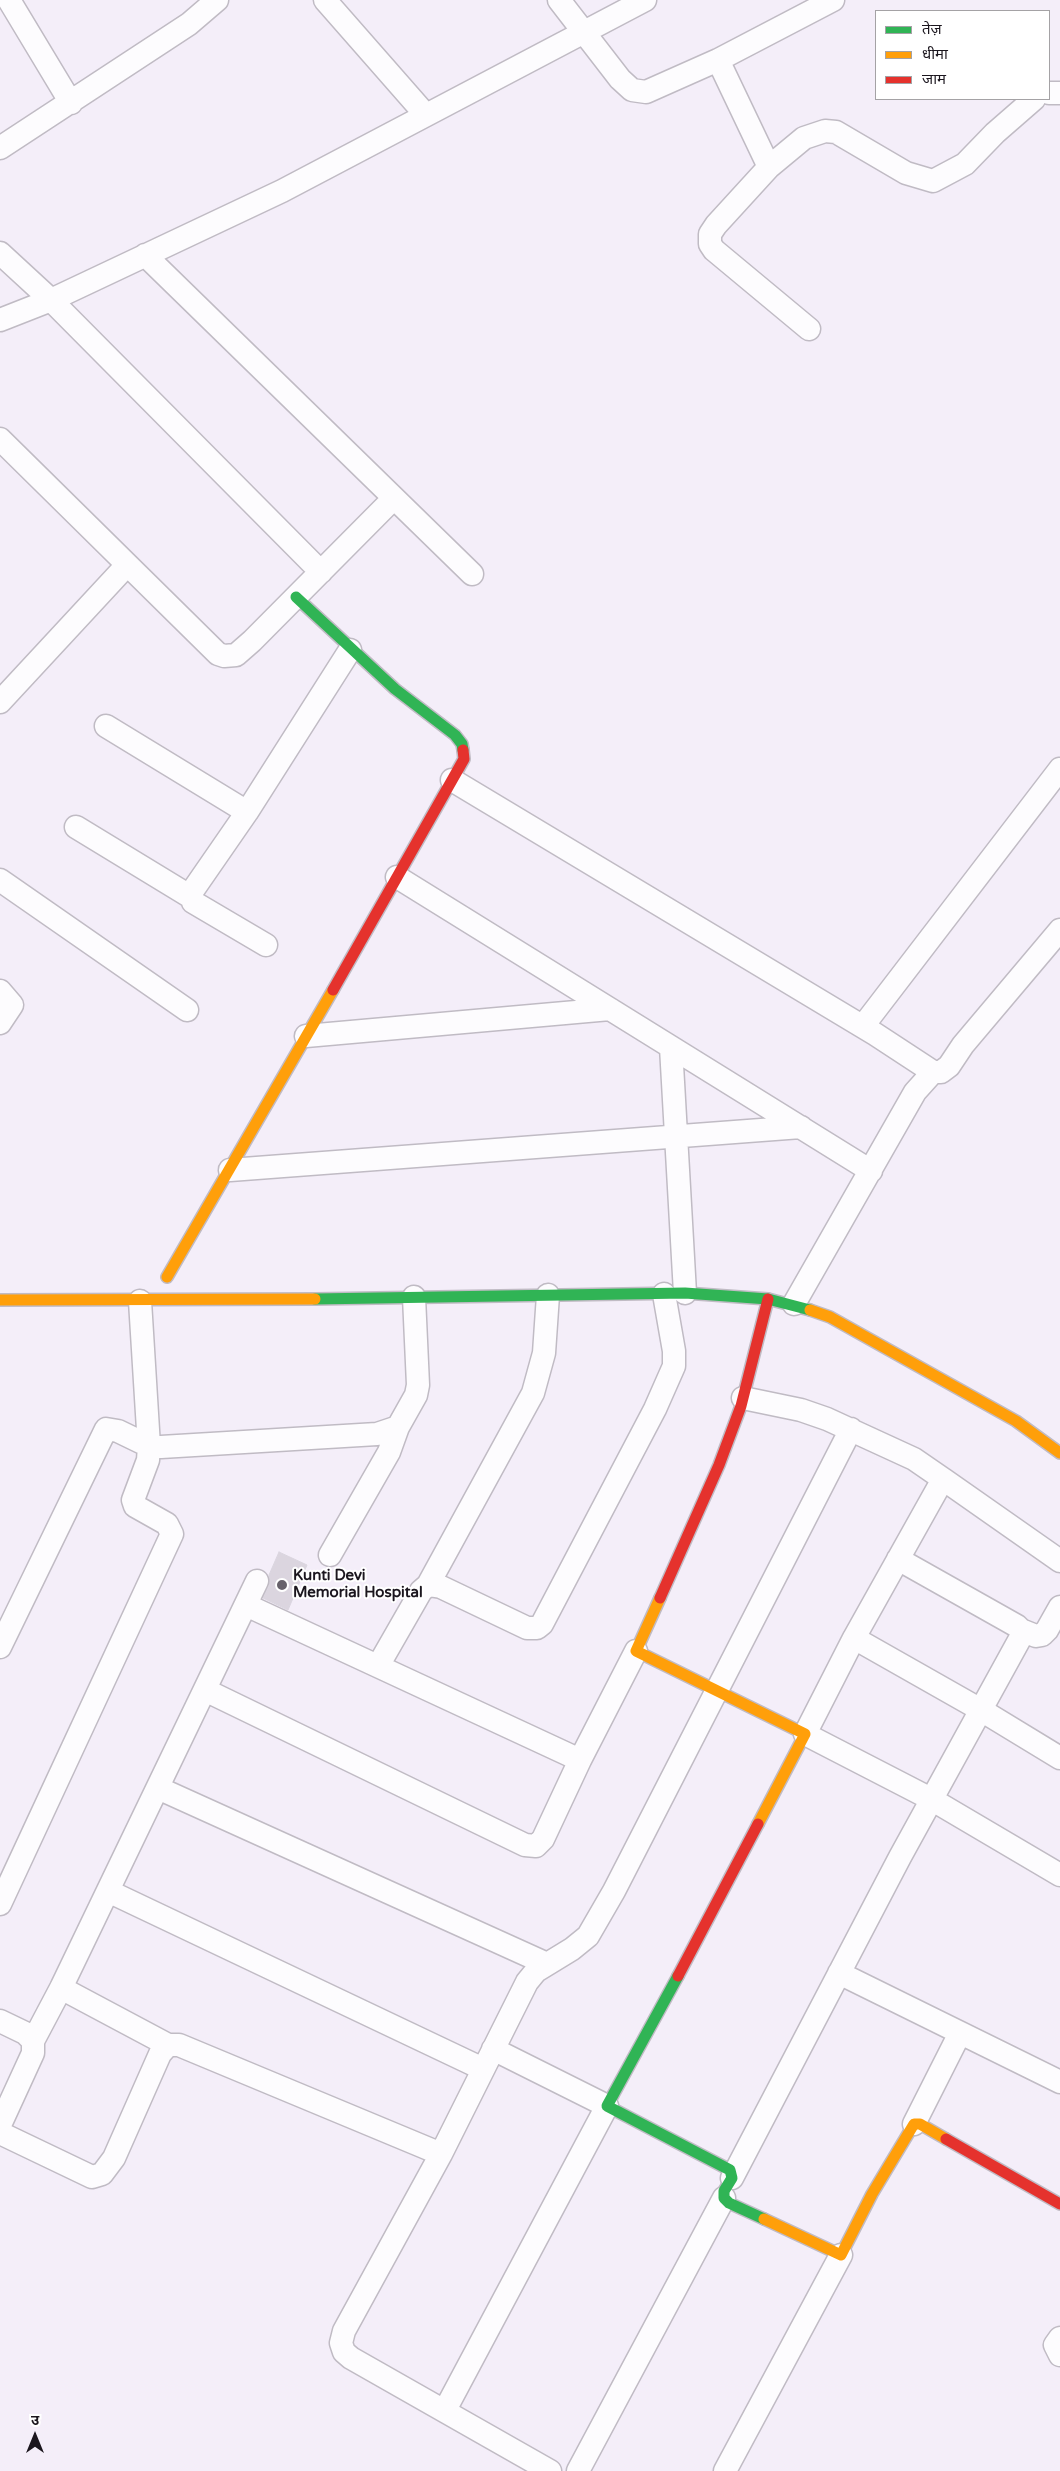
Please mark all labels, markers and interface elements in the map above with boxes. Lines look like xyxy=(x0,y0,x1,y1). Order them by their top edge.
legend xyxy=(875,10,1050,100)
text: तेज़ xyxy=(922,20,942,38)
text: धीमा xyxy=(922,45,948,63)
text: जाम xyxy=(922,70,946,88)
place label: Kunti Devi Memorial Hospital xyxy=(293,1567,423,1602)
marker: Kunti Devi Memorial Hospital xyxy=(275,1578,289,1592)
north arrow xyxy=(10,2411,60,2461)
text: उ xyxy=(31,2412,39,2429)

